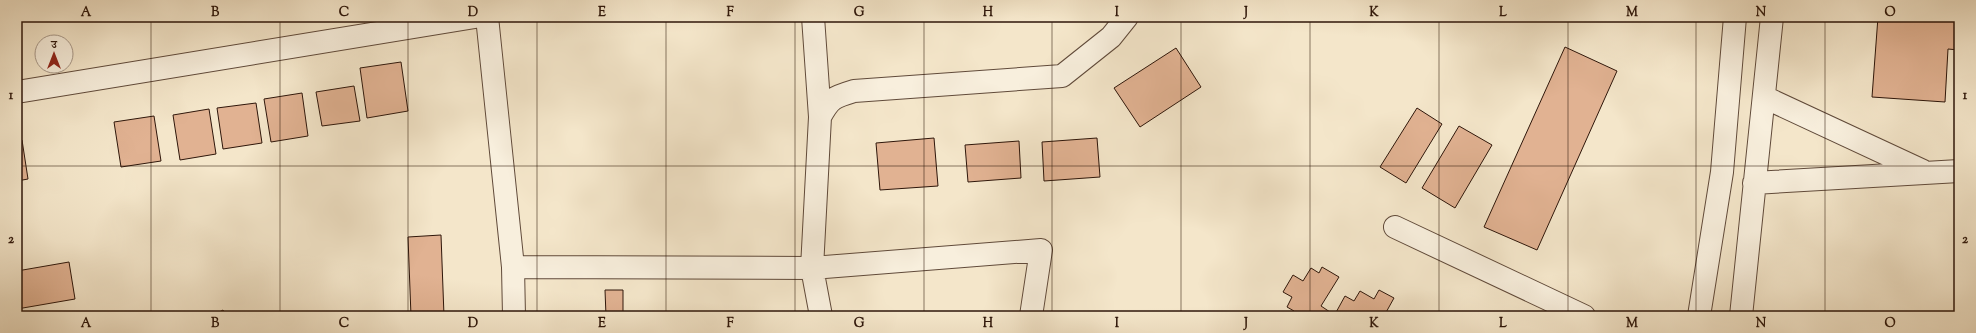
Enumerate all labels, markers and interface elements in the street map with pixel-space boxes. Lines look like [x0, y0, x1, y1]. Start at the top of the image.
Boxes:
text: A [81, 4, 92, 22]
text: B [211, 4, 220, 22]
text: C [339, 4, 349, 22]
text: D [468, 4, 478, 22]
text: E [598, 4, 606, 22]
text: F [726, 4, 734, 22]
text: G [854, 4, 865, 22]
text: H [983, 4, 994, 22]
text: I [1115, 4, 1120, 22]
text: J [1243, 4, 1248, 22]
text: K [1369, 4, 1379, 22]
text: L [1499, 4, 1507, 22]
text: M [1626, 4, 1638, 22]
text: N [1756, 4, 1767, 22]
text: O [1884, 4, 1896, 22]
north arrow [34, 34, 74, 74]
text: उ [50, 37, 58, 53]
text: 1 [9, 87, 14, 105]
text: 1 [1963, 87, 1968, 105]
text: 2 [8, 231, 15, 249]
text: 2 [1962, 231, 1969, 249]
text: A [81, 315, 92, 333]
text: B [211, 315, 220, 333]
text: C [339, 315, 349, 333]
text: D [468, 315, 478, 333]
text: E [598, 315, 606, 333]
text: F [726, 315, 734, 333]
text: G [854, 315, 865, 333]
text: H [983, 315, 994, 333]
text: I [1115, 315, 1120, 333]
text: J [1243, 315, 1248, 333]
text: K [1369, 315, 1379, 333]
text: L [1499, 315, 1507, 333]
text: M [1626, 315, 1638, 333]
text: N [1756, 315, 1767, 333]
text: O [1884, 315, 1896, 333]

